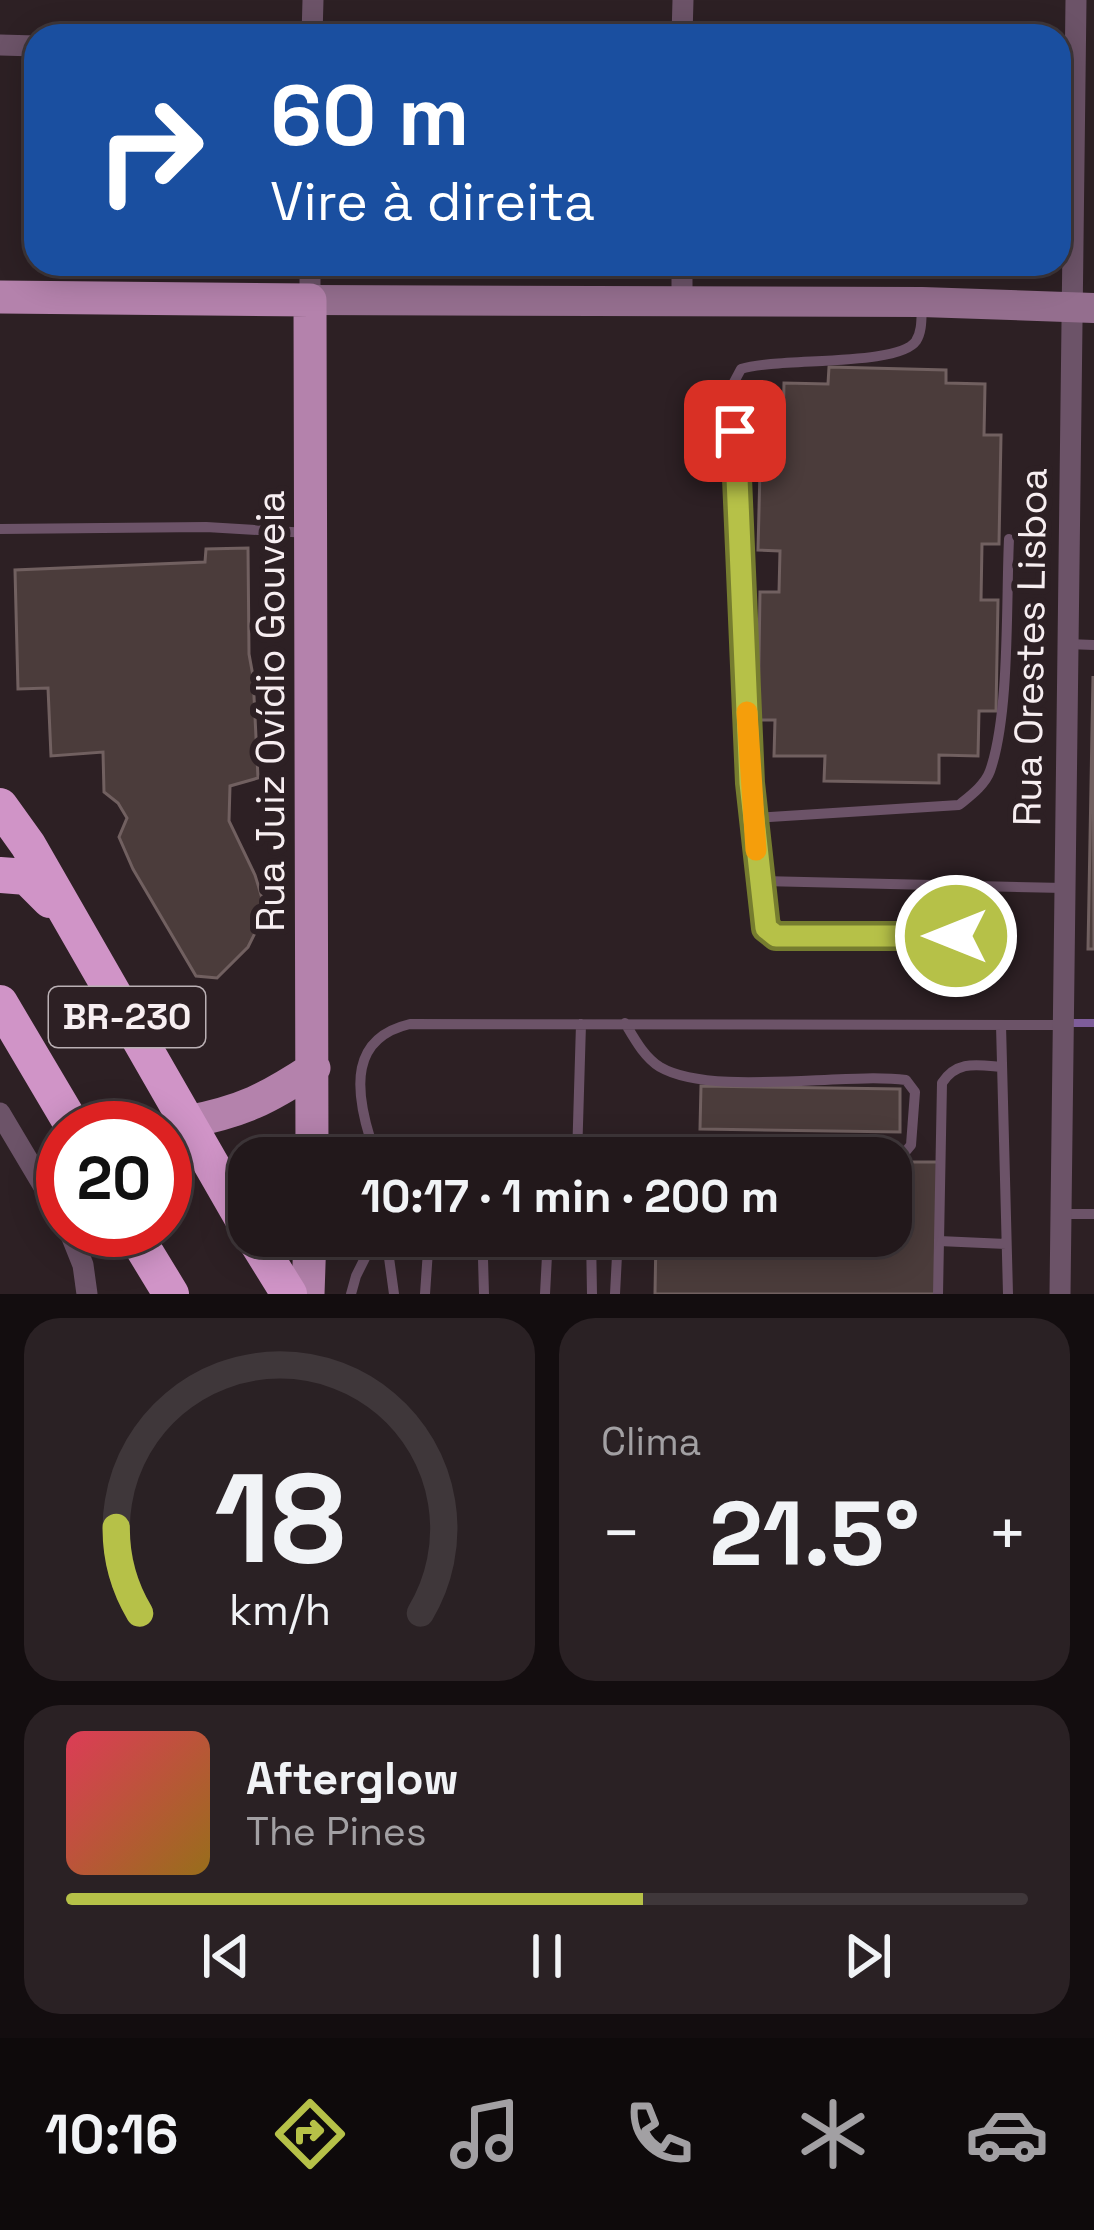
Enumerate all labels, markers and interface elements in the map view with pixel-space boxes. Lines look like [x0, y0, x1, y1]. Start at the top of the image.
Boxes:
text: 60 m [270, 62, 469, 170]
icon: right [72, 72, 228, 228]
text: Vire à direita [270, 167, 595, 236]
pin [684, 380, 786, 482]
icon: arrive [702, 398, 768, 464]
street label: Rua Orestes Lisboa [1002, 468, 1058, 826]
street label: Rua Juiz Ovídio Gouveia [246, 490, 295, 932]
position arrow [893, 873, 1019, 999]
road number: BR-230 [49, 987, 205, 1047]
speed limit sign: 20 [36, 1101, 192, 1257]
text: 10:17 · 1 min · 200 m [361, 1168, 779, 1225]
text: Clima [601, 1417, 701, 1466]
text: 18 [214, 1439, 345, 1598]
text: 21.5° [709, 1476, 920, 1591]
text: − [601, 1491, 642, 1575]
text: + [987, 1491, 1028, 1575]
text: km/h [228, 1582, 331, 1637]
text: Afterglow [246, 1750, 459, 1807]
text: The Pines [246, 1807, 427, 1856]
icon: previous [193, 1923, 259, 1989]
icon: pause [514, 1923, 580, 1989]
icon: next [835, 1923, 901, 1989]
icon: directions [268, 2092, 352, 2176]
icon: music [443, 2092, 527, 2176]
icon: phone [617, 2092, 701, 2176]
icon: climate [791, 2092, 875, 2176]
icon: car [965, 2092, 1049, 2176]
text: 10:16 [45, 2100, 178, 2169]

